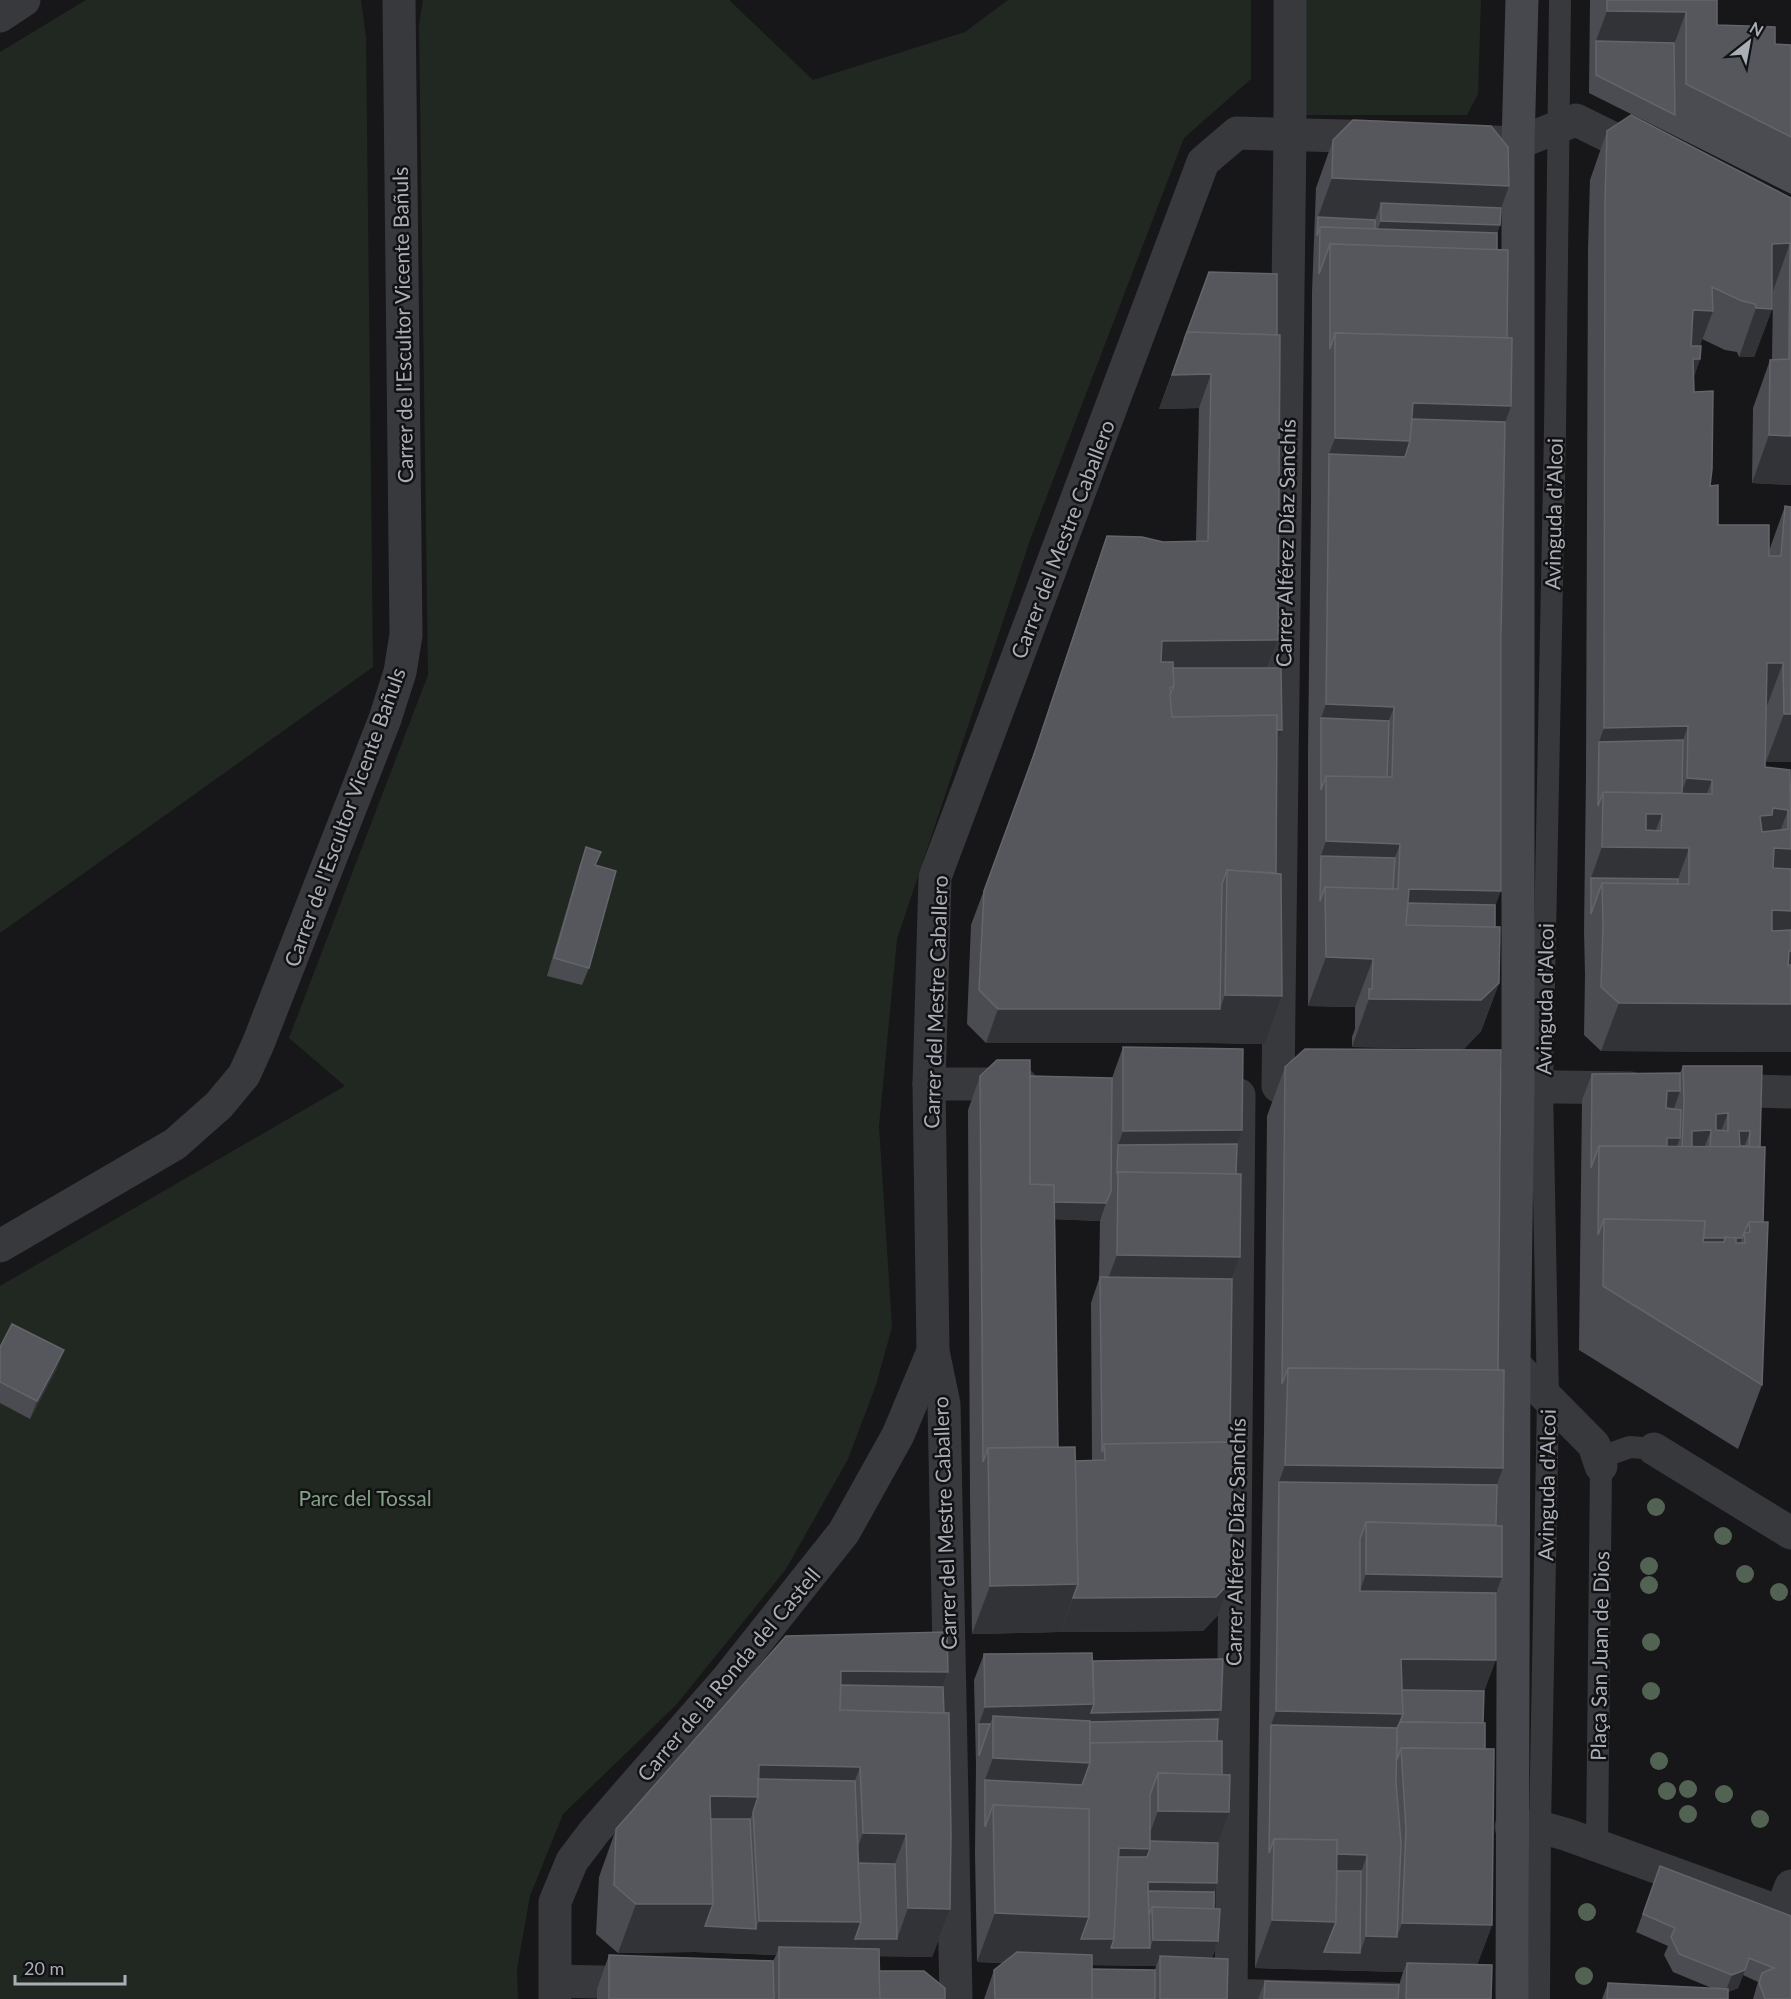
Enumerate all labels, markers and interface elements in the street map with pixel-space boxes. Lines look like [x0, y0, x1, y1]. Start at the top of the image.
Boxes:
north arrow [1719, 12, 1779, 72]
text: N [1747, 17, 1767, 40]
street label: Carrer de l'Escultor Vicente Bañuls [387, 167, 417, 483]
street label: Carrer del Mestre Caballero [1005, 416, 1119, 662]
street label: Carrer Alférez Díaz Sanchís [1270, 419, 1300, 667]
street label: Avinguda d'Alcoi [1539, 438, 1567, 590]
street label: Carrer de l'Escultor Vicente Bañuls [278, 664, 410, 970]
street label: Carrer del Mestre Caballero [918, 875, 952, 1129]
street label: Avinguda d'Alcoi [1530, 923, 1558, 1075]
street label: Carrer del Mestre Caballero [927, 1396, 961, 1650]
street label: Avinguda d'Alcoi [1532, 1409, 1560, 1561]
street label: Carrer Alférez Díaz Sanchís [1220, 1418, 1250, 1666]
park label: Parc del Tossal [298, 1485, 432, 1510]
street label: Plaça San Juan de Dios [1585, 1551, 1613, 1761]
street label: Carrer de la Ronda del Castell [631, 1562, 825, 1786]
scale bar [15, 1948, 124, 1986]
text: 20 m [24, 1957, 64, 1979]

